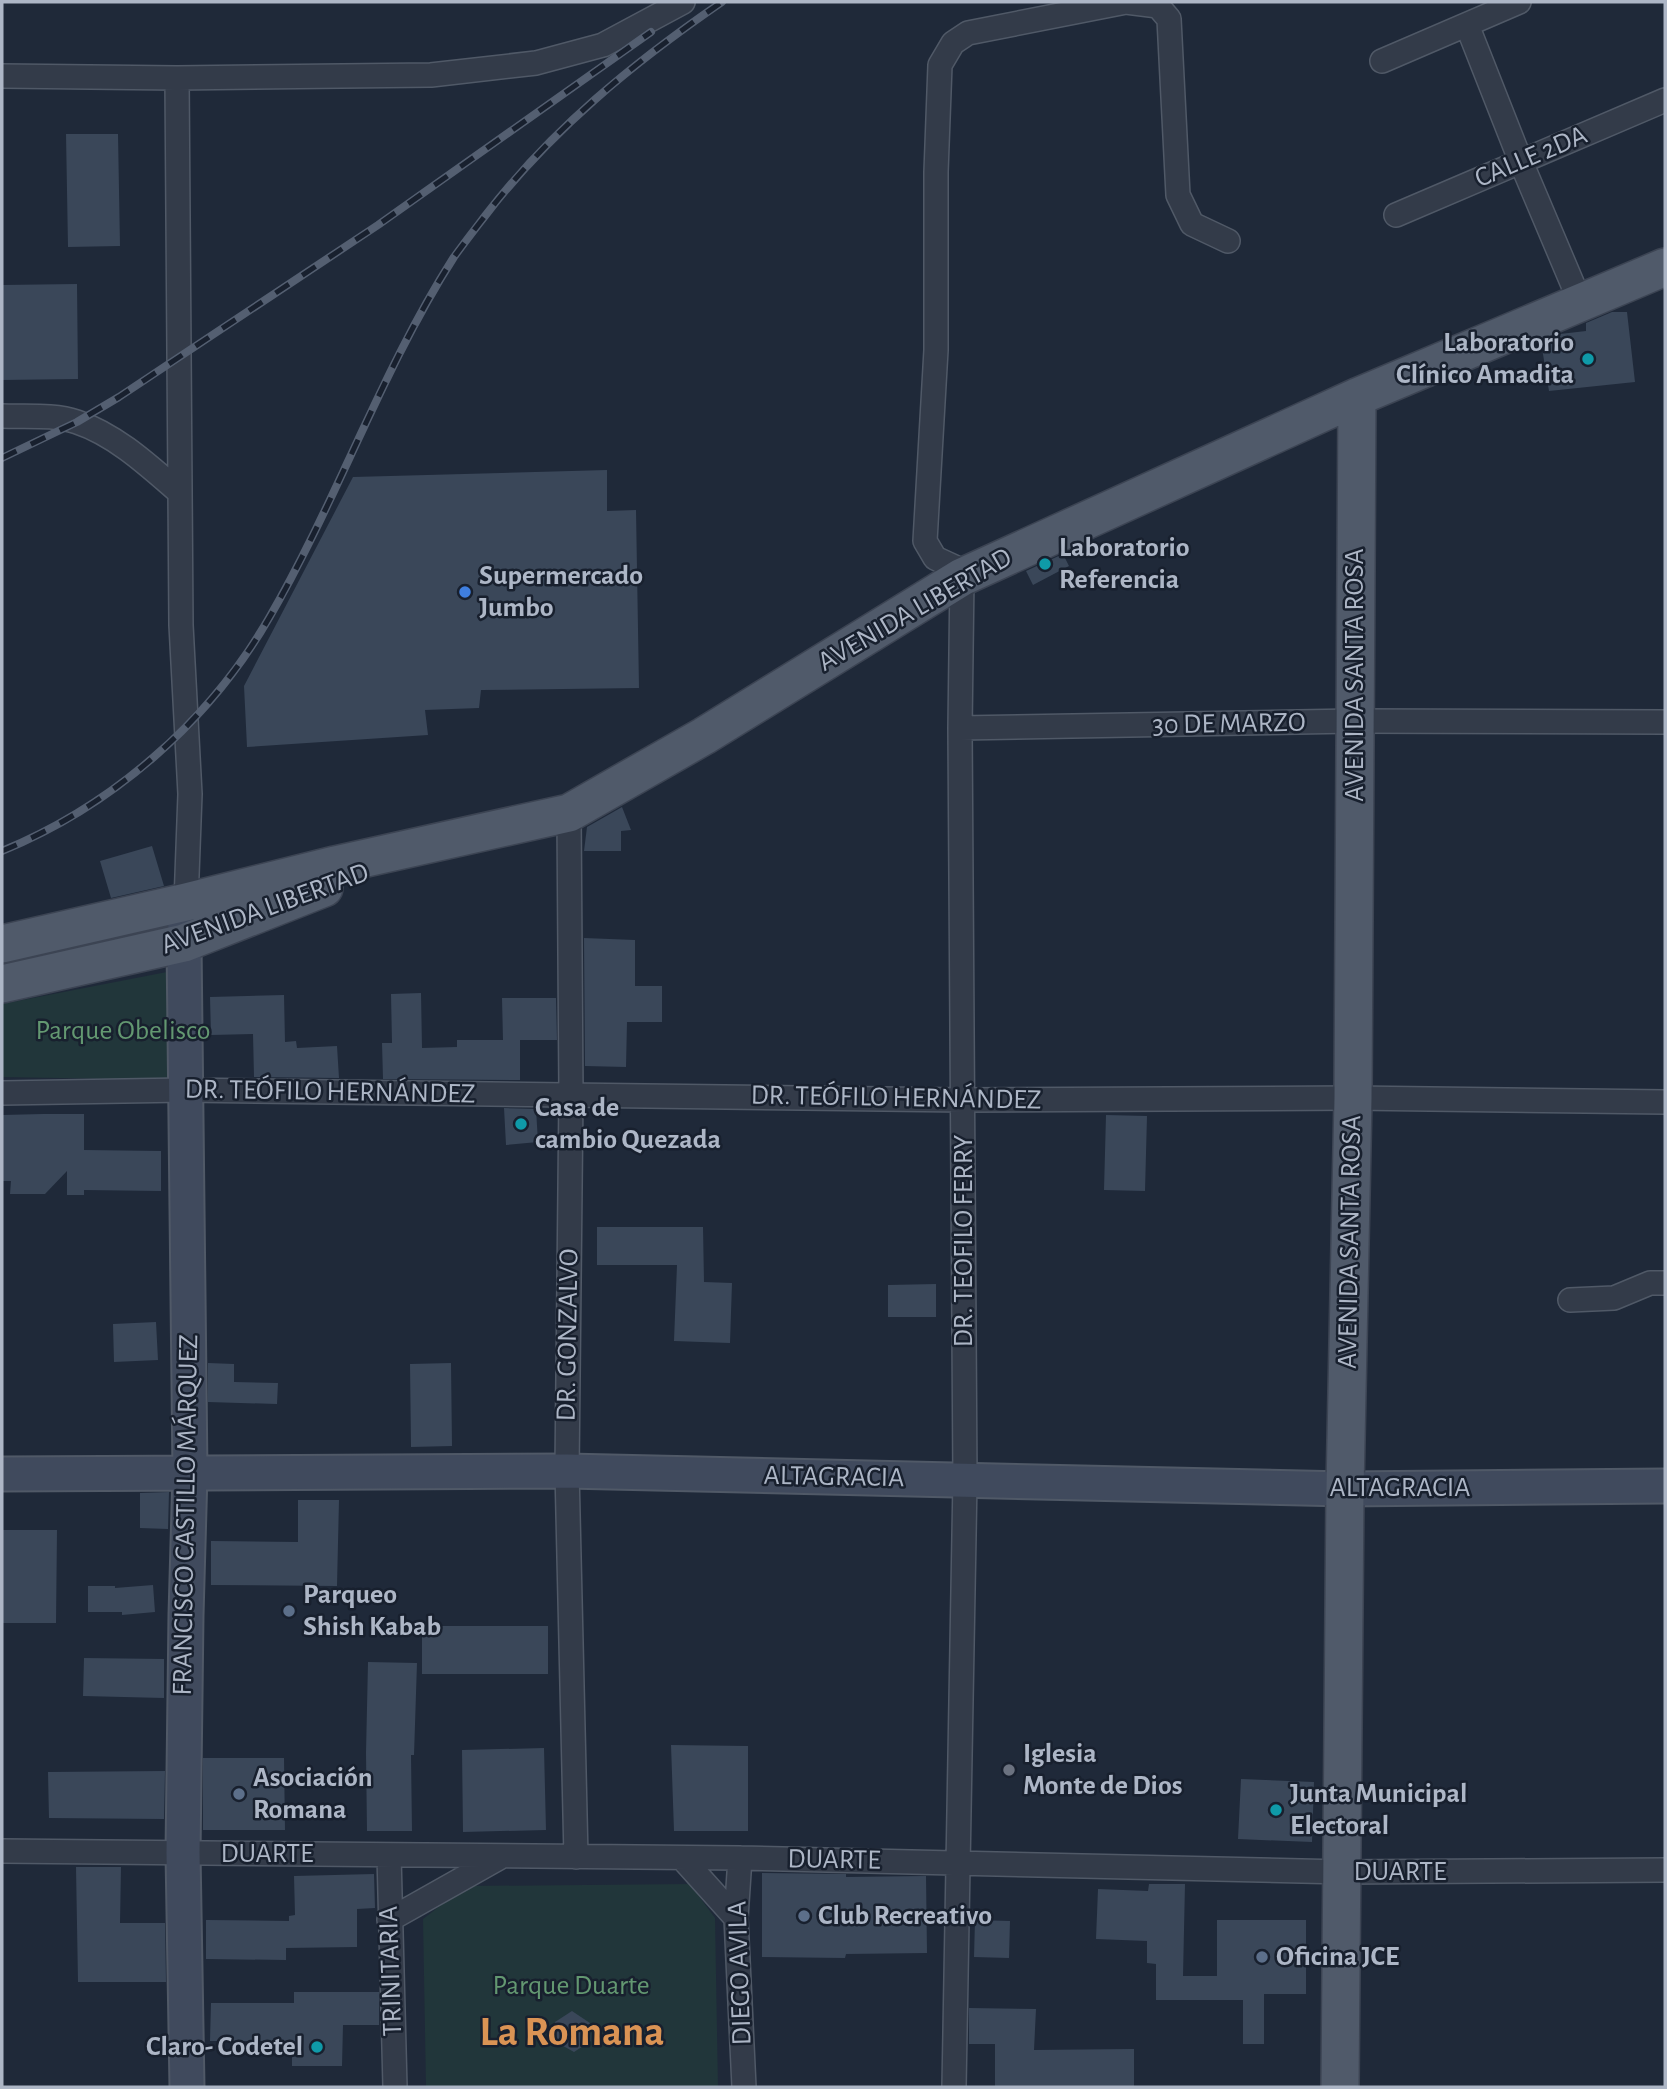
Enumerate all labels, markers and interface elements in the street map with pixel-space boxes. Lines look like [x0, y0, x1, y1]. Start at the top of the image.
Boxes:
street label: CALLE 2DA [1471, 121, 1591, 193]
place label: Laboratorio Clínico Amadita [1396, 329, 1574, 389]
marker: Laboratorio Clínico Amadita [1580, 351, 1596, 367]
place label: Laboratorio Referencia [1059, 534, 1190, 594]
street label: AVENIDA LIBERTAD [813, 543, 1017, 677]
street label: AVENIDA SANTA ROSA [1341, 548, 1369, 802]
marker: Laboratorio Referencia [1037, 556, 1053, 572]
place label: Supermercado Jumbo [479, 562, 643, 622]
marker: Supermercado Jumbo [457, 584, 473, 600]
street label: 30 DE MARZO [1152, 709, 1306, 739]
street label: AVENIDA LIBERTAD [157, 858, 373, 960]
park label: Parque Obelisco [35, 1017, 211, 1045]
street label: DR. TEÓFILO HERNÁNDEZ [184, 1072, 476, 1109]
street label: DR. TEÓFILO HERNÁNDEZ [750, 1078, 1042, 1115]
place label: Casa de cambio Quezada [535, 1094, 721, 1154]
street label: AVENIDA SANTA ROSA [1334, 1115, 1366, 1369]
marker: Casa de cambio Quezada [513, 1116, 529, 1132]
street label: DR. TEOFILO FERRY [950, 1134, 978, 1347]
street label: DR. GONZALVO [552, 1248, 584, 1422]
street label: FRANCISCO CASTILLO MÁRQUEZ [166, 1334, 203, 1696]
street label: ALTAGRACIA [763, 1462, 905, 1492]
street label: ALTAGRACIA [1330, 1474, 1470, 1502]
place label: Parqueo Shish Kabab [303, 1581, 441, 1641]
marker: Parqueo Shish Kabab [281, 1603, 297, 1619]
place label: Iglesia Monte de Dios [1023, 1740, 1182, 1800]
marker: Iglesia Monte de Dios [1001, 1762, 1017, 1778]
place label: Asociación Romana [253, 1764, 373, 1824]
place label: Junta Municipal Electoral [1290, 1780, 1467, 1840]
marker: Asociación Romana [231, 1786, 247, 1802]
marker: Junta Municipal Electoral [1268, 1802, 1284, 1818]
street label: DUARTE [220, 1840, 314, 1868]
street label: DUARTE [787, 1845, 881, 1875]
street label: DUARTE [1353, 1858, 1447, 1886]
street label: DIEGO AVILA [723, 1900, 757, 2046]
place label: Club Recreativo [818, 1902, 992, 1930]
street label: TRINITARIA [375, 1905, 407, 2037]
marker: Club Recreativo [796, 1908, 812, 1924]
place label: Oficina JCE [1276, 1943, 1399, 1971]
marker: Oficina JCE [1254, 1949, 1270, 1965]
park label: Parque Duarte [492, 1972, 650, 2000]
district label: La Romana [480, 2011, 664, 2053]
place label: Claro- Codetel [146, 2033, 303, 2061]
marker: Claro- Codetel [309, 2039, 325, 2055]

